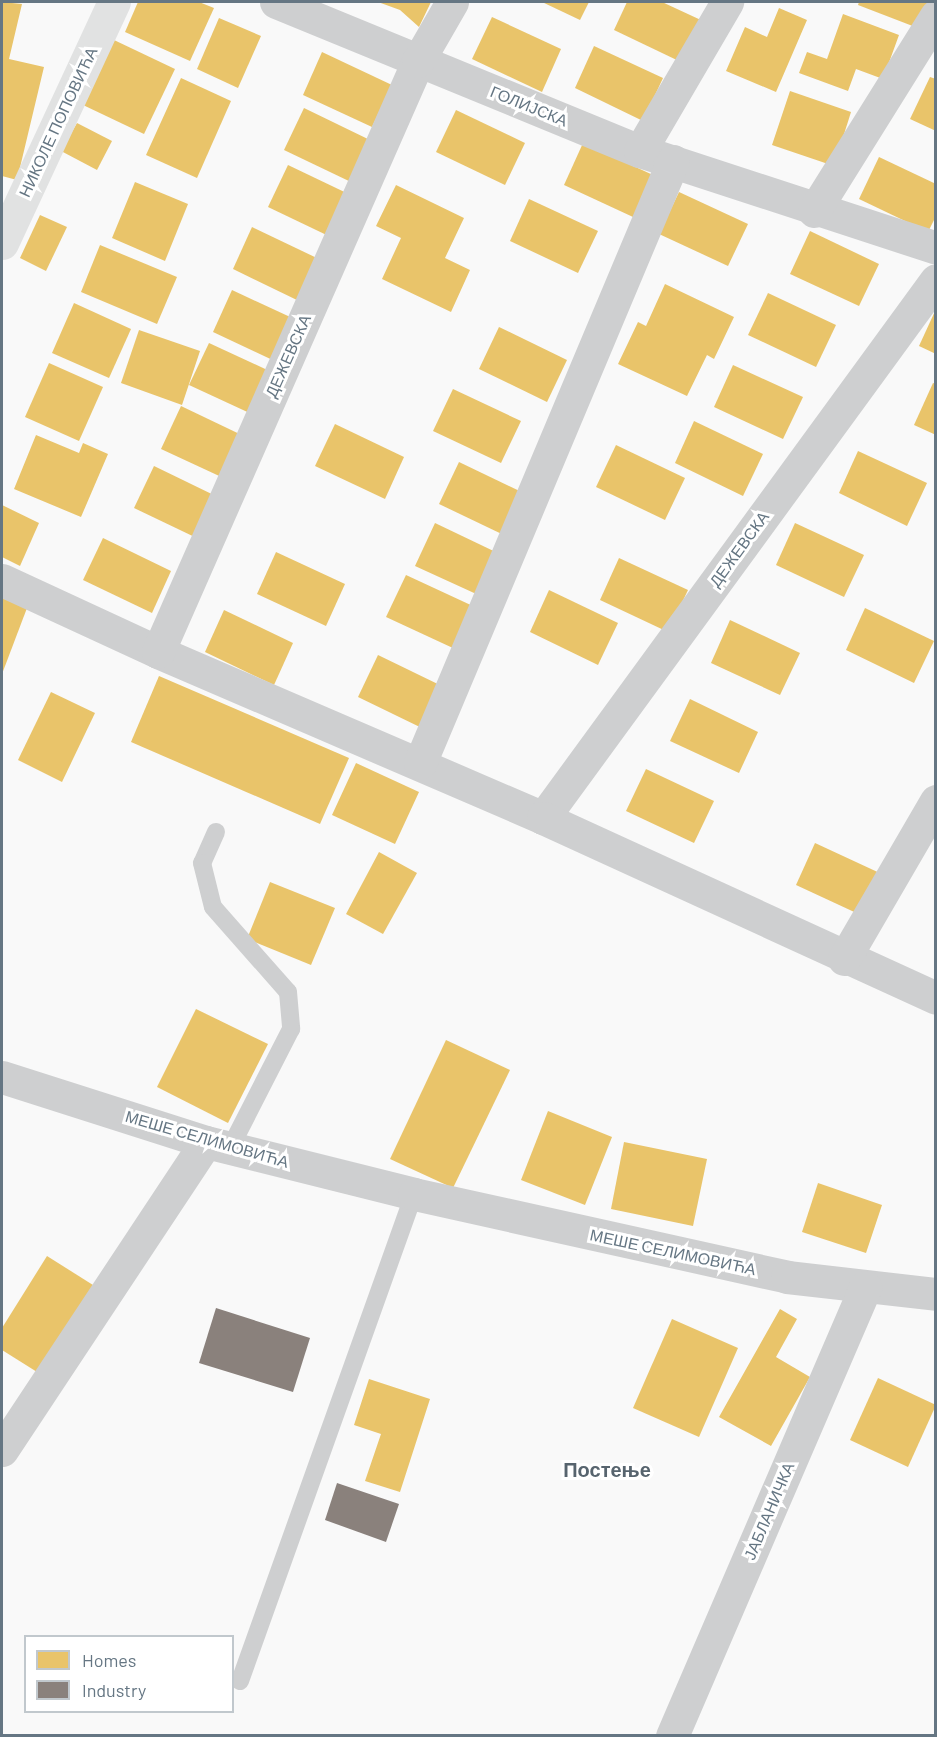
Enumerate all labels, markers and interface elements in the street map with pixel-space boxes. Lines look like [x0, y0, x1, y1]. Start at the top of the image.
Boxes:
street label: НИКОЛЕ ПОПОВИЋА [15, 44, 101, 200]
street label: ГОЛИЈСКА [488, 82, 570, 130]
street label: ДЕЖЕВСКА [261, 312, 315, 400]
street label: ДЕЖЕВСКА [705, 508, 773, 590]
street label: МЕШЕ СЕЛИМОВИЋА [123, 1106, 291, 1172]
street label: МЕШЕ СЕЛИМОВИЋА [588, 1225, 758, 1279]
district label: Постење [563, 1457, 651, 1481]
street label: ЈАБЛАНИЧКА [740, 1459, 798, 1563]
legend [24, 1635, 234, 1713]
text: Homes [82, 1649, 136, 1671]
text: Industry [82, 1679, 146, 1701]

